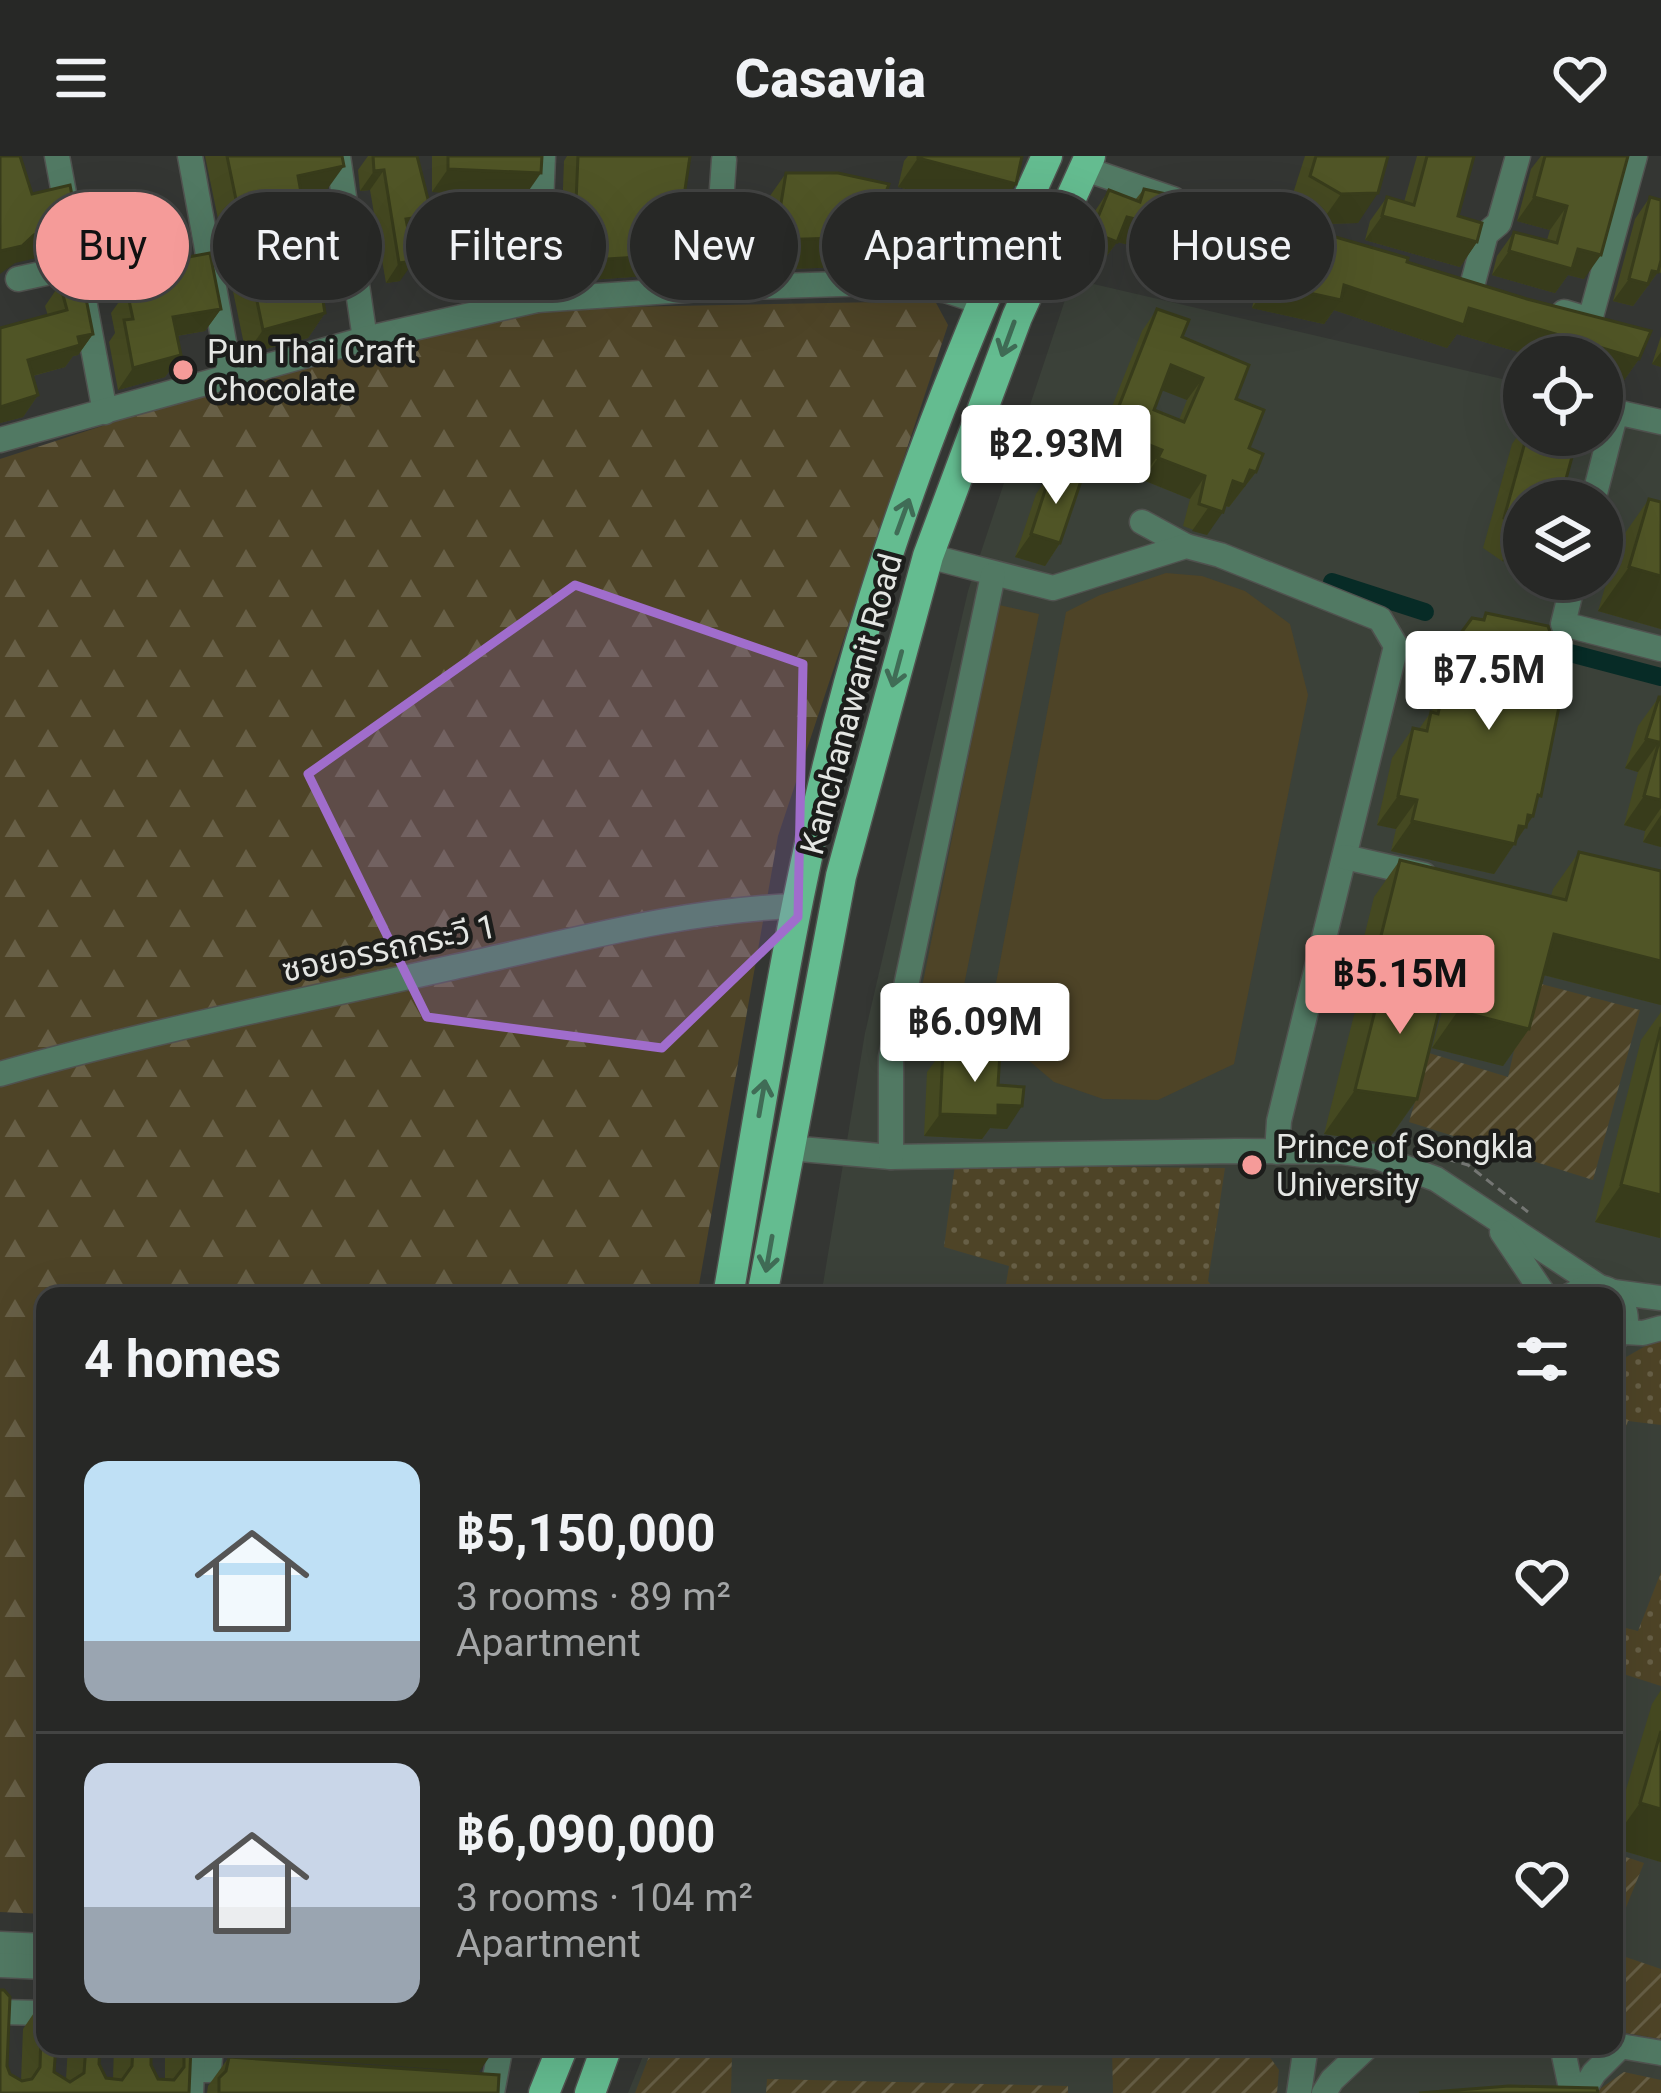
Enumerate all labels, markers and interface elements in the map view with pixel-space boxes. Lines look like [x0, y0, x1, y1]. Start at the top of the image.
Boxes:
icon: menu [48, 45, 114, 111]
icon: heart [1547, 45, 1613, 111]
text: Casavia [735, 47, 926, 110]
chip: Buy [36, 192, 189, 300]
chip: Rent [213, 192, 382, 300]
chip: Filters [406, 192, 606, 300]
chip: New [630, 192, 798, 300]
chip: Apartment [822, 192, 1105, 300]
chip: House [1129, 192, 1334, 300]
one-way arrow [996, 320, 1018, 357]
place label: Pun Thai Craft Chocolate [207, 332, 416, 409]
map controls [1503, 336, 1623, 600]
button: locate [1503, 336, 1623, 456]
marker: Pun Thai Craft Chocolate [170, 357, 196, 383]
pin: ฿2.93M [958, 405, 1154, 507]
text: ฿2.93M [988, 421, 1124, 467]
button: layers [1503, 480, 1623, 600]
one-way arrow [894, 498, 916, 535]
street label: Kanchanawanit Road [792, 549, 910, 859]
pin: ฿7.5M [1405, 631, 1573, 733]
text: ฿7.5M [1433, 647, 1545, 693]
one-way arrow [885, 649, 907, 687]
street label: ซอยอรรถกระวี 1 [278, 906, 500, 990]
pin: ฿5.15M [1302, 935, 1498, 1037]
text: ฿5.15M [1332, 951, 1468, 997]
pin: ฿6.09M [877, 983, 1073, 1085]
text: ฿6.09M [907, 999, 1043, 1045]
one-way arrow [752, 1079, 775, 1118]
place label: Prince of Songkla University [1276, 1127, 1534, 1204]
marker: Prince of Songkla University [1239, 1152, 1265, 1178]
one-way arrow [757, 1234, 780, 1273]
icon: filters [1509, 1326, 1575, 1392]
text: 4 homes [84, 1330, 281, 1389]
text: ฿5,150,000 [456, 1504, 716, 1563]
icon: home [180, 1509, 324, 1653]
icon: heart [1509, 1548, 1575, 1614]
text: 3 rooms · 89 m² [456, 1574, 731, 1620]
text: Apartment [456, 1620, 641, 1666]
text: ฿6,090,000 [456, 1805, 716, 1864]
icon: home [180, 1811, 324, 1955]
icon: heart [1509, 1850, 1575, 1916]
text: 3 rooms · 104 m² [456, 1875, 753, 1921]
text: Apartment [456, 1921, 641, 1967]

